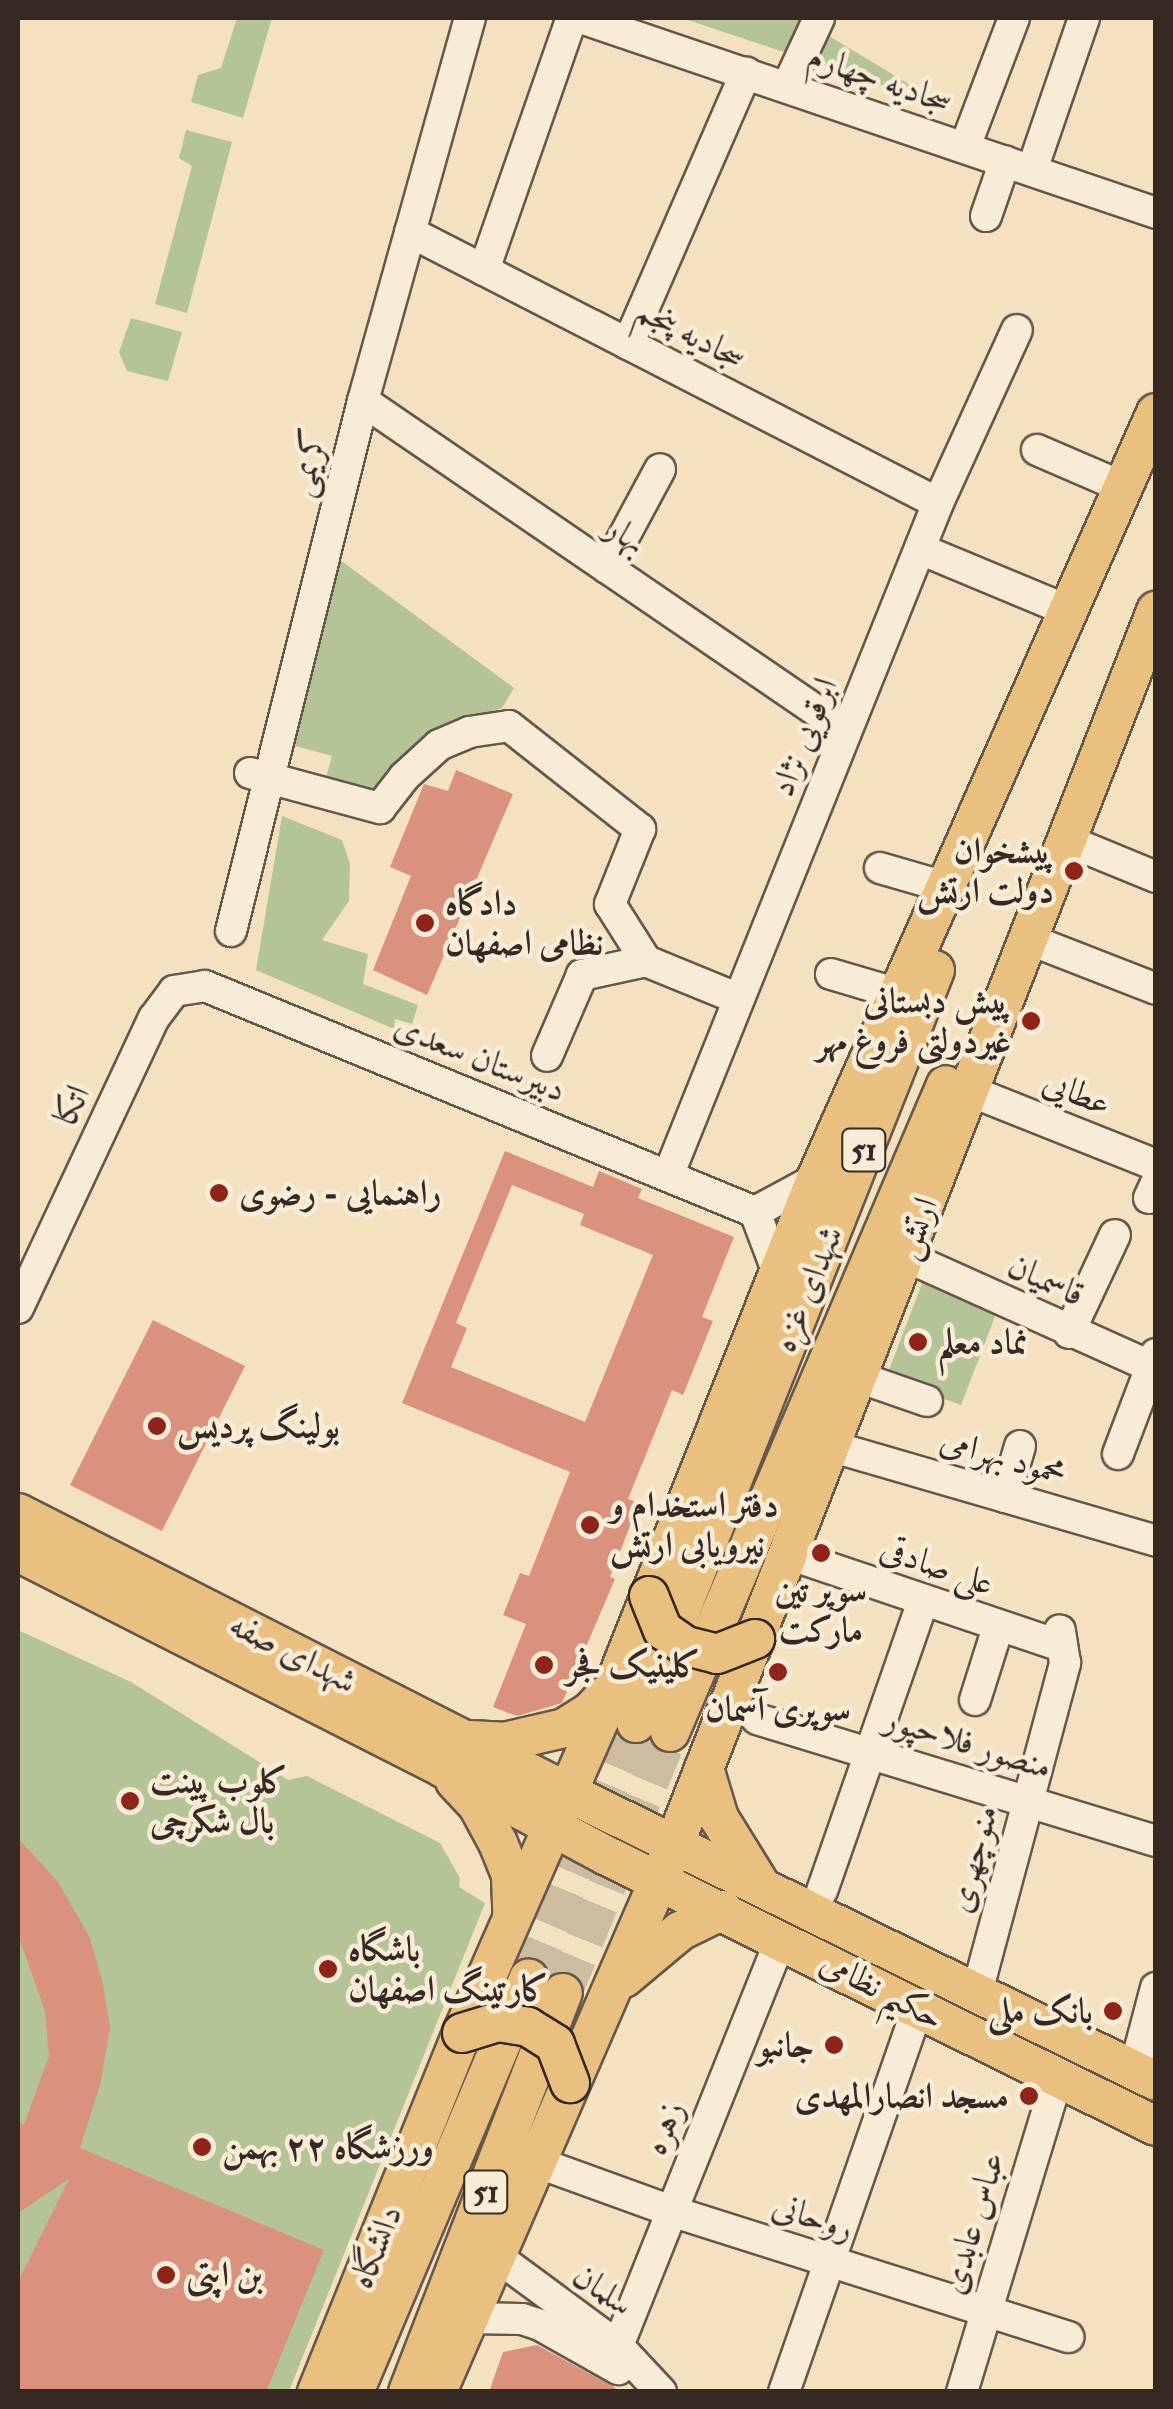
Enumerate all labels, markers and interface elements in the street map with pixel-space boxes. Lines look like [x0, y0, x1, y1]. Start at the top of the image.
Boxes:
street label: سجادیه چهارم [802, 35, 958, 123]
street label: سجادیه پنجم [629, 289, 753, 379]
street label: کریمی [279, 425, 337, 501]
street label: بهار [597, 506, 655, 564]
street label: ابرقویی نژاد [761, 671, 847, 803]
place label: پیشخوان دولت ارتش [917, 830, 1054, 912]
marker: پیشخوان دولت ارتش [1063, 860, 1085, 882]
place label: دادگاه نظامی اصفهان [445, 882, 603, 964]
marker: دادگاه نظامی اصفهان [414, 912, 436, 934]
place label: پیش دبستانی غیردولتی فروغ مهر [816, 980, 1011, 1062]
street label: دبیرستان سعدی [388, 1005, 572, 1111]
marker: پیش دبستانی غیردولتی فروغ مهر [1020, 1010, 1042, 1032]
street label: عطایی [1037, 1060, 1117, 1126]
street label: اتکا [45, 1078, 99, 1132]
road number: 51 [839, 1123, 889, 1177]
place label: راهنمایی - رضوی [239, 1172, 442, 1214]
marker: راهنمایی - رضوی [208, 1182, 230, 1204]
street label: ارتش [885, 1191, 947, 1265]
street label: شهدای غزه [764, 1220, 852, 1358]
street label: قاسمیان [1001, 1244, 1091, 1316]
place label: نماد معلم [938, 1321, 1028, 1363]
marker: نماد معلم [907, 1331, 929, 1353]
place label: بولینگ پردیس [177, 1405, 340, 1447]
marker: بولینگ پردیس [146, 1415, 168, 1437]
street label: محمود بهرامی [935, 1419, 1071, 1495]
place label: دفتر استخدام و نیرویابی ارتش [610, 1484, 779, 1566]
marker: دفتر استخدام و نیرویابی ارتش [579, 1514, 601, 1536]
street label: علی صادقی [875, 1527, 999, 1605]
marker: سوپر تین مارکت [810, 1542, 832, 1564]
place label: سوپر تین مارکت [775, 1569, 867, 1651]
street label: شهدای صفه [222, 1603, 364, 1703]
place label: کلینیک فجر [566, 1644, 701, 1686]
marker: کلینیک فجر [531, 1652, 557, 1678]
marker: سوپری آسمان [767, 1661, 789, 1683]
place label: سوپری آسمان [705, 1688, 851, 1730]
street label: منصور فلاحپور [879, 1698, 1057, 1788]
place label: کلوب پینت بال شکرچی [150, 1760, 288, 1842]
marker: کلوب پینت بال شکرچی [119, 1790, 141, 1812]
street label: منوچهری [939, 1801, 1007, 1917]
place label: باشگاه کارتینگ اصفهان [348, 1928, 549, 2010]
street label: حکیم نظامی [813, 1941, 951, 2039]
marker: باشگاه کارتینگ اصفهان [317, 1958, 339, 1980]
place label: بانک ملی [988, 1990, 1093, 2032]
marker: بانک ملی [1102, 2000, 1124, 2022]
place label: جانبو [757, 2024, 814, 2066]
marker: جانبو [823, 2034, 845, 2056]
place label: مسجد انصارالمهدی [795, 2075, 1009, 2117]
marker: مسجد انصارالمهدی [1018, 2085, 1040, 2107]
street label: زهره [634, 2095, 694, 2161]
place label: ورزشگاه ۲۲ بهمن [222, 2126, 434, 2168]
marker: ورزشگاه ۲۲ بهمن [191, 2136, 213, 2158]
street label: عباس عابدی [931, 2147, 1015, 2299]
road number: 51 [461, 2165, 511, 2219]
street label: روحانی [767, 2184, 859, 2250]
street label: دانشگاه [340, 2199, 412, 2295]
place label: بن اپتی [186, 2254, 263, 2296]
street label: سلمان [565, 2254, 641, 2326]
marker: بن اپتی [155, 2264, 177, 2286]

